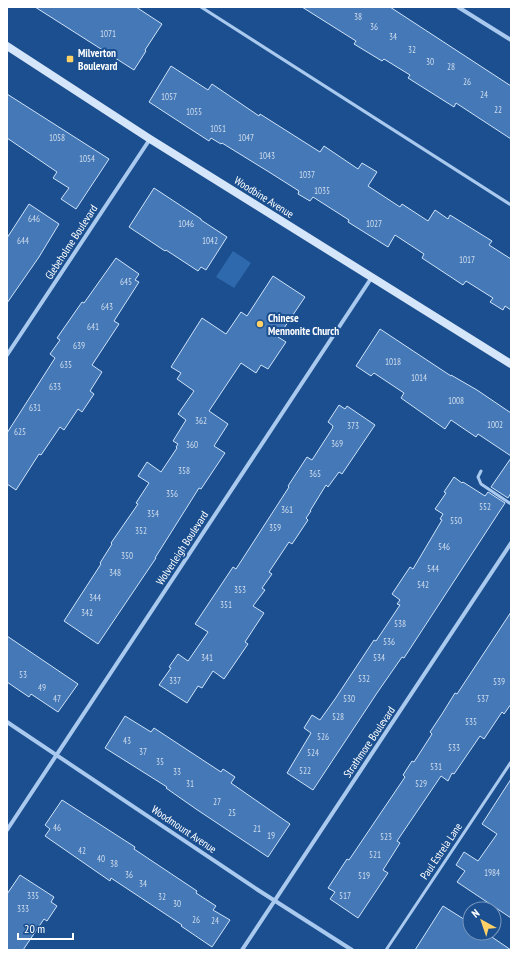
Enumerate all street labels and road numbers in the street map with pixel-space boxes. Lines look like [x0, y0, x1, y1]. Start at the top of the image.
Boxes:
street label: Woodbine Avenue [232, 173, 297, 221]
street label: Glebeholme Boulevard [42, 202, 100, 282]
street label: Wolverleigh Boulevard [153, 508, 211, 588]
street label: Strathmore Boulevard [340, 704, 398, 780]
street label: Woodmount Avenue [149, 802, 220, 856]
street label: Paul Estrela Lane [417, 820, 465, 882]

